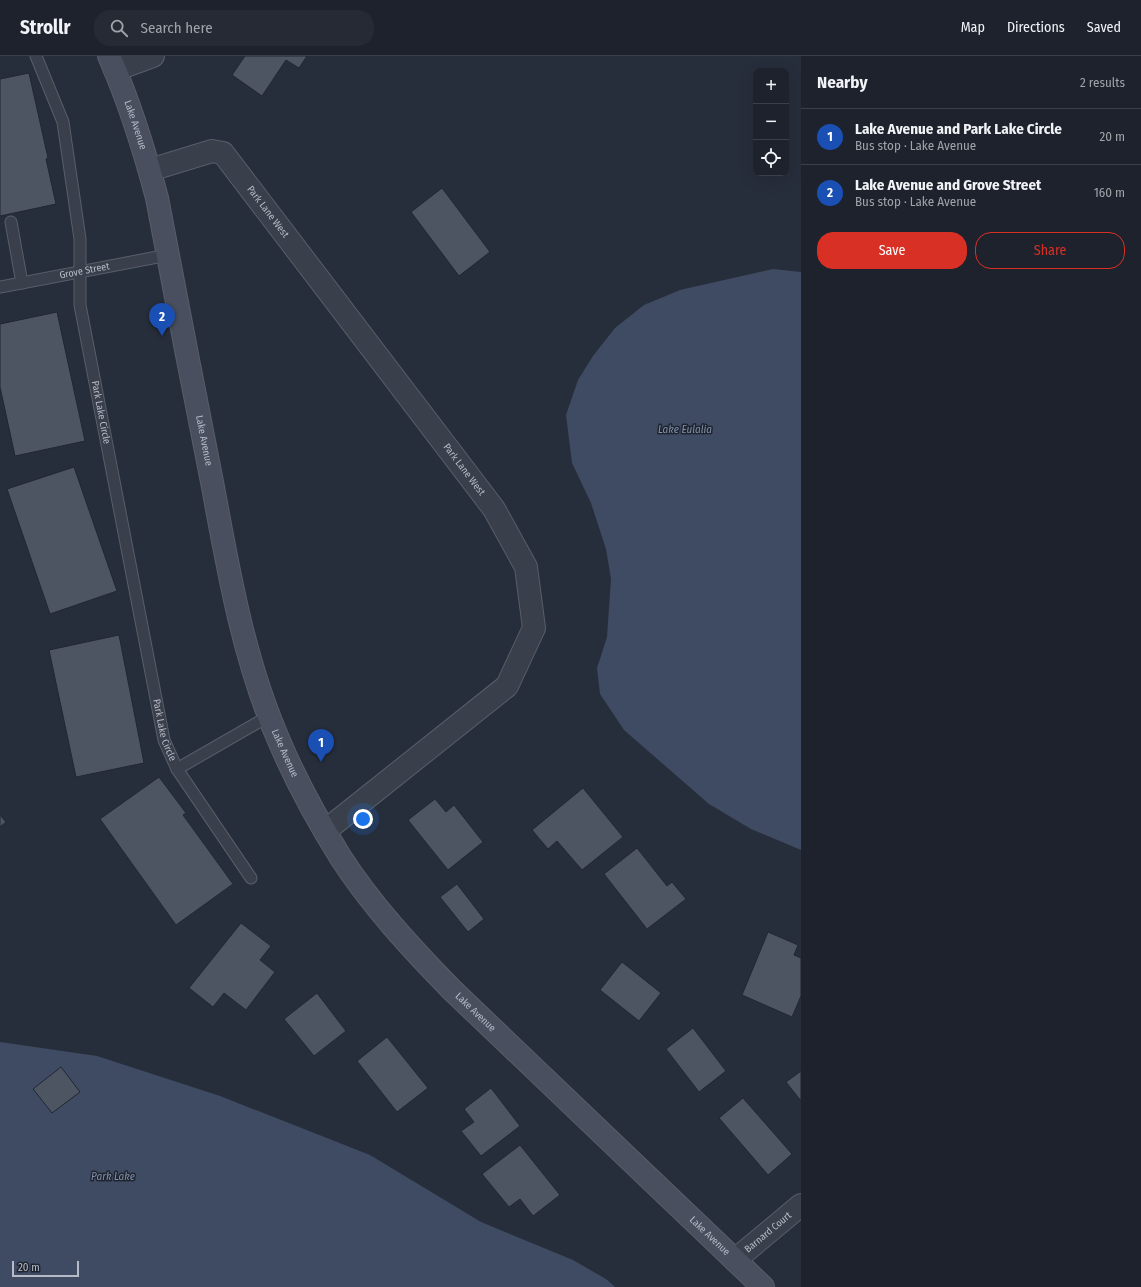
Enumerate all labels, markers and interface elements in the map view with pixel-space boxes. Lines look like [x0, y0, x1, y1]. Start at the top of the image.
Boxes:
search box [94, 10, 374, 46]
text: Strollr [20, 16, 70, 39]
icon: search [108, 17, 130, 39]
text: Search here [140, 19, 213, 37]
text: Map [961, 19, 985, 36]
text: Directions [1007, 19, 1065, 36]
text: Saved [1087, 19, 1121, 36]
map controls [753, 68, 789, 176]
button: + [753, 68, 789, 104]
text: Nearby [817, 72, 868, 93]
text: 2 results [1080, 75, 1125, 90]
street label: Lake Avenue [121, 99, 149, 151]
button: − [753, 104, 789, 140]
text: Lake Avenue and Park Lake Circle [855, 120, 1062, 138]
text: 1 [827, 129, 833, 144]
text: 20 m [1099, 129, 1125, 144]
text: Bus stop · Lake Avenue [855, 138, 976, 153]
button: locate [753, 140, 789, 176]
text: Lake Avenue and Grove Street [855, 176, 1041, 194]
street label: Park Lane West [244, 184, 292, 241]
text: 2 [827, 185, 833, 200]
text: 160 m [1094, 185, 1125, 200]
text: Bus stop · Lake Avenue [855, 194, 976, 209]
button: Save [817, 232, 967, 269]
button: Share [975, 232, 1125, 269]
street label: Grove Street [59, 260, 111, 282]
pin: 2 [149, 303, 175, 336]
street label: Park Lake Circle [89, 380, 113, 445]
street label: Lake Avenue [193, 414, 215, 467]
water label: Lake Eulalia [658, 423, 712, 436]
street label: Park Lane West [441, 441, 488, 499]
street label: Park Lake Circle [150, 698, 179, 763]
street label: Lake Avenue [269, 727, 301, 779]
pin: 1 [308, 729, 334, 762]
your location [353, 809, 373, 829]
street label: Lake Avenue [453, 990, 498, 1034]
water label: Park Lake [91, 1170, 135, 1183]
street label: Barnard Court [742, 1209, 794, 1255]
street label: Lake Avenue [687, 1214, 732, 1258]
scale bar [12, 1259, 79, 1278]
text: 20 m [18, 1261, 40, 1274]

